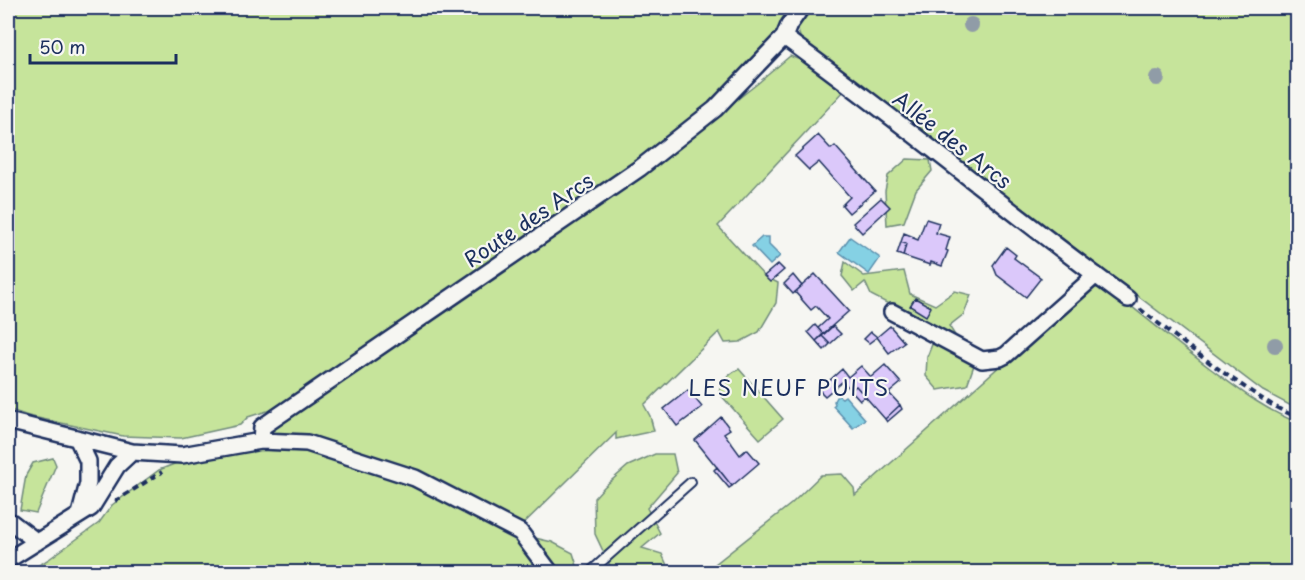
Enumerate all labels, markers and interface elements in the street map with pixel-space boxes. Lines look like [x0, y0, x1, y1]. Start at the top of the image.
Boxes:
scale bar [30, 27, 176, 65]
text: 50 m [39, 33, 86, 60]
street label: Allée des Arcs [887, 82, 1019, 196]
street label: Route des Arcs [457, 164, 599, 274]
district label: LES NEUF PUITS [688, 370, 890, 403]

